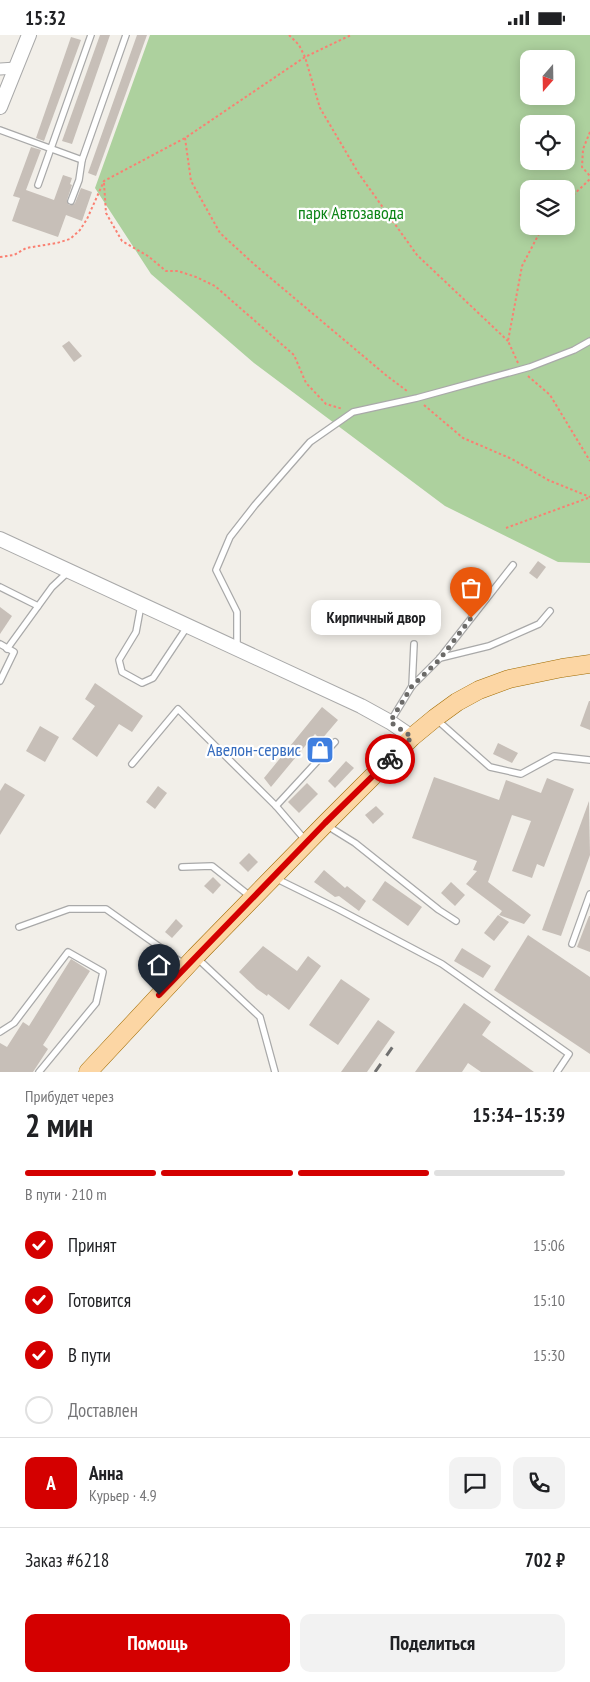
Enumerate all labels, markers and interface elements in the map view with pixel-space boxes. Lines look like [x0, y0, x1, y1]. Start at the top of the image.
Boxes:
text: 15:32 [25, 6, 66, 30]
north arrow [520, 50, 575, 105]
map controls [520, 50, 575, 235]
button: locate [520, 115, 575, 170]
button: layers [520, 180, 575, 235]
park label: парк Автозавода [298, 201, 404, 224]
pin [450, 567, 492, 618]
icon: bag [457, 574, 485, 602]
callout: Кирпичный двор [311, 601, 441, 635]
text: Кирпичный двор [326, 607, 426, 627]
courier [365, 734, 415, 784]
shop icon: Авелон-сервис [305, 735, 335, 765]
place label: Авелон-сервис [207, 738, 302, 761]
icon: bike [376, 745, 404, 773]
pin [138, 944, 180, 995]
icon: home [145, 951, 173, 979]
text: Прибудет через [25, 1086, 114, 1106]
text: 15:34–15:39 [472, 1103, 565, 1127]
text: 2 мин [25, 1104, 93, 1146]
text: В пути · 210 m [25, 1184, 107, 1204]
icon: check [25, 1231, 53, 1259]
text: Принят [68, 1233, 116, 1257]
text: 15:06 [533, 1235, 565, 1255]
icon: check [25, 1286, 53, 1314]
text: Готовится [68, 1288, 131, 1312]
text: 15:10 [533, 1290, 565, 1310]
icon: check [25, 1341, 53, 1369]
text: В пути [68, 1343, 111, 1367]
text: 15:30 [533, 1345, 565, 1365]
text: Доставлен [68, 1398, 138, 1422]
button: chat [449, 1457, 501, 1509]
button: phone [513, 1457, 565, 1509]
text: Анна [89, 1461, 123, 1485]
text: А [46, 1471, 56, 1495]
text: Курьер · 4.9 [89, 1485, 157, 1505]
text: Заказ #6218 [25, 1548, 109, 1572]
text: 702 ₽ [525, 1548, 565, 1572]
button: Помощь [25, 1614, 290, 1672]
button: Поделиться [300, 1614, 565, 1672]

